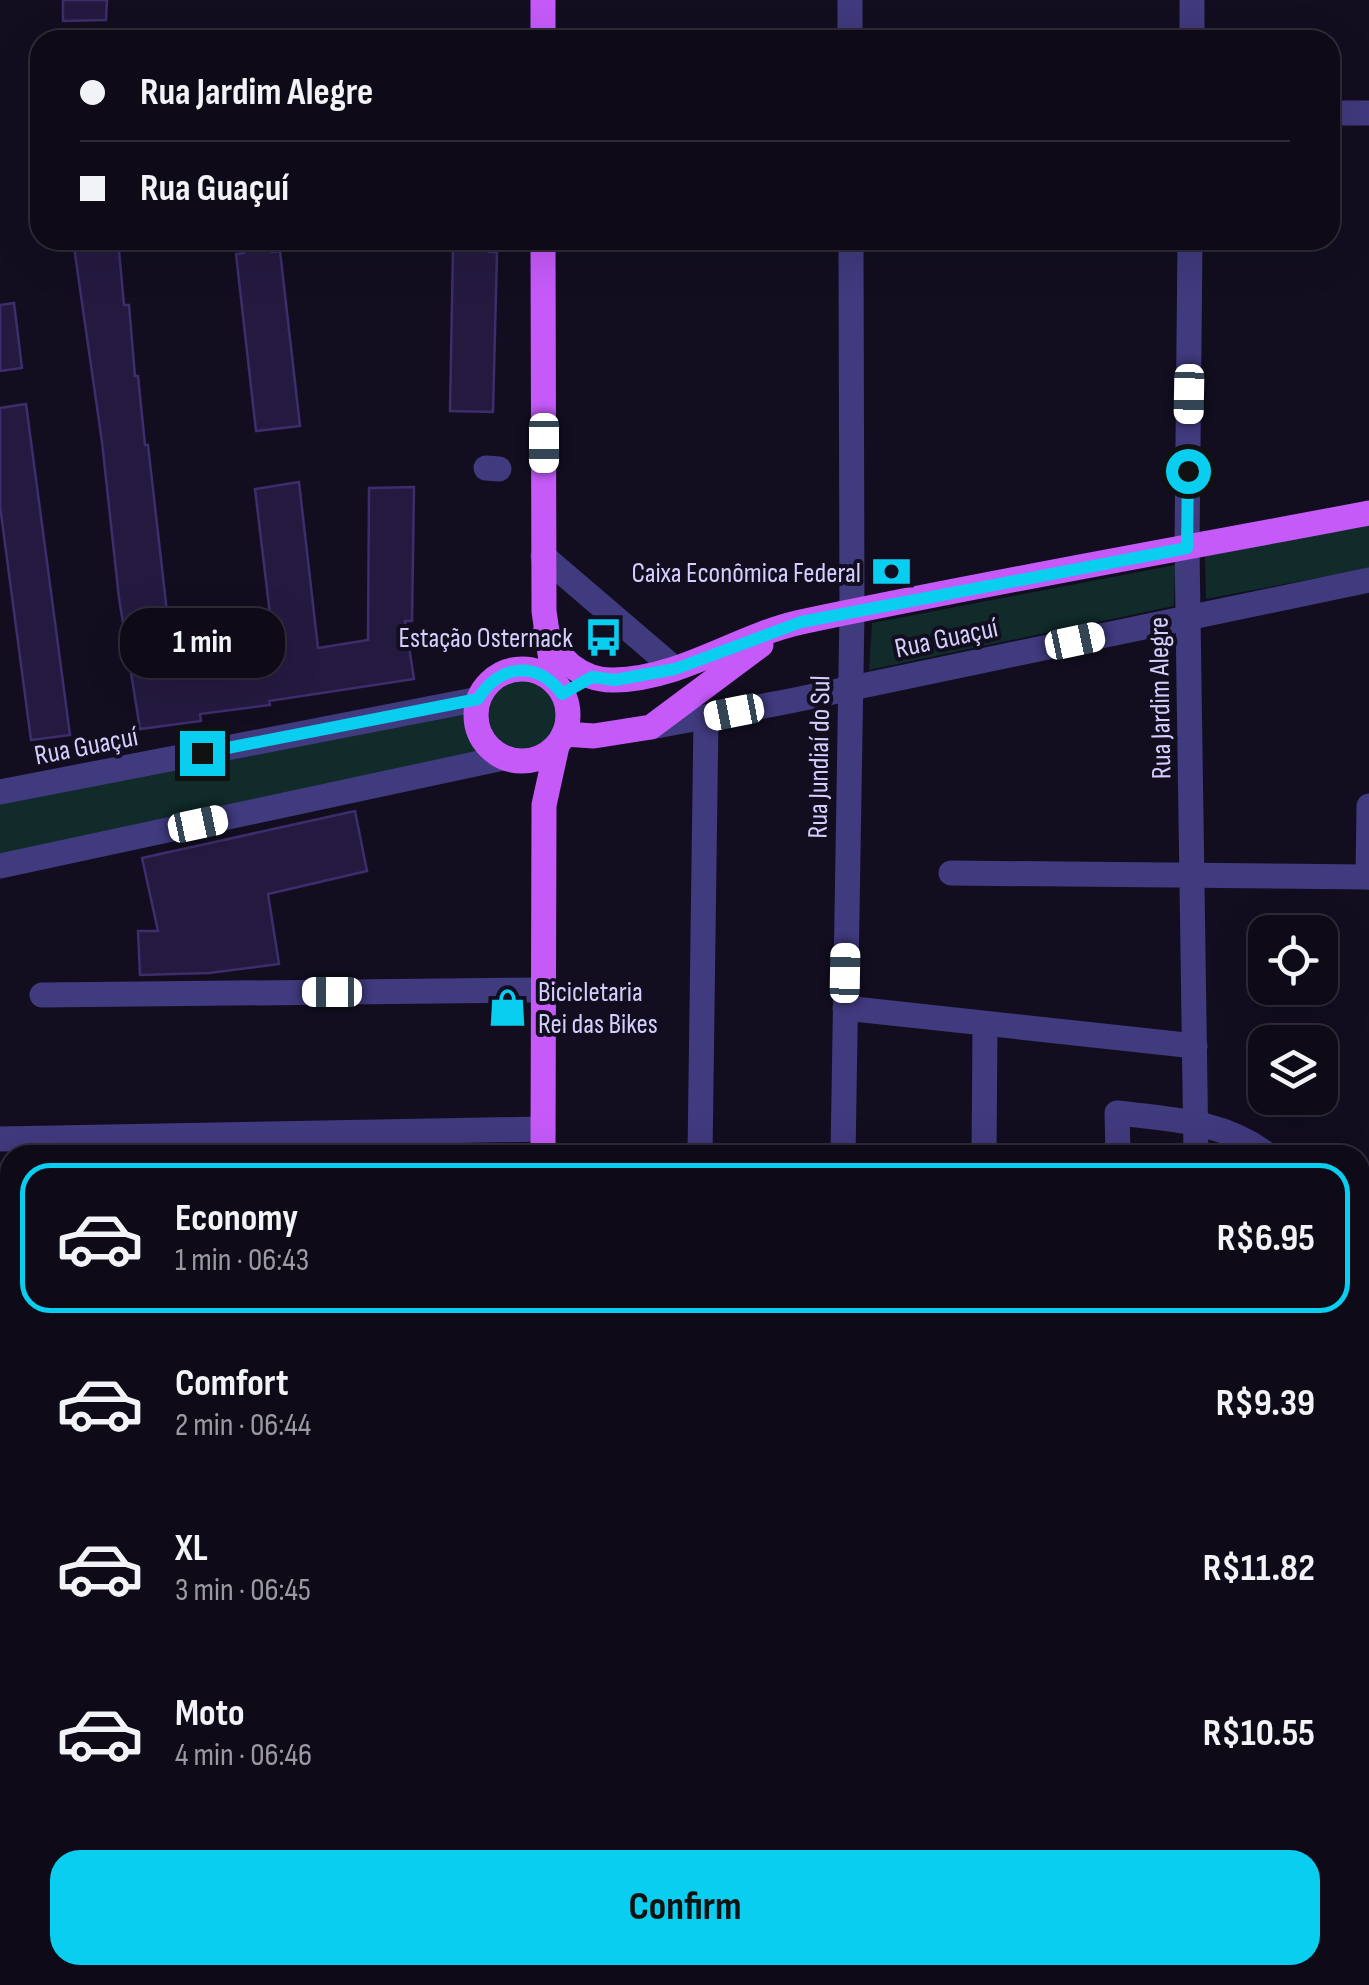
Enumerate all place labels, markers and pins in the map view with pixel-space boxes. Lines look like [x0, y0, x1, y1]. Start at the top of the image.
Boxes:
bank icon: Caixa Econômica Federal [870, 551, 912, 593]
place label: Caixa Econômica Federal [632, 557, 861, 590]
bus stop icon: Estação Osternack [582, 616, 624, 658]
place label: Estação Osternack [398, 622, 573, 655]
place label: Bicicletaria Rei das Bikes [538, 976, 658, 1041]
shop icon: Bicicletaria Rei das Bikes [487, 986, 529, 1028]

